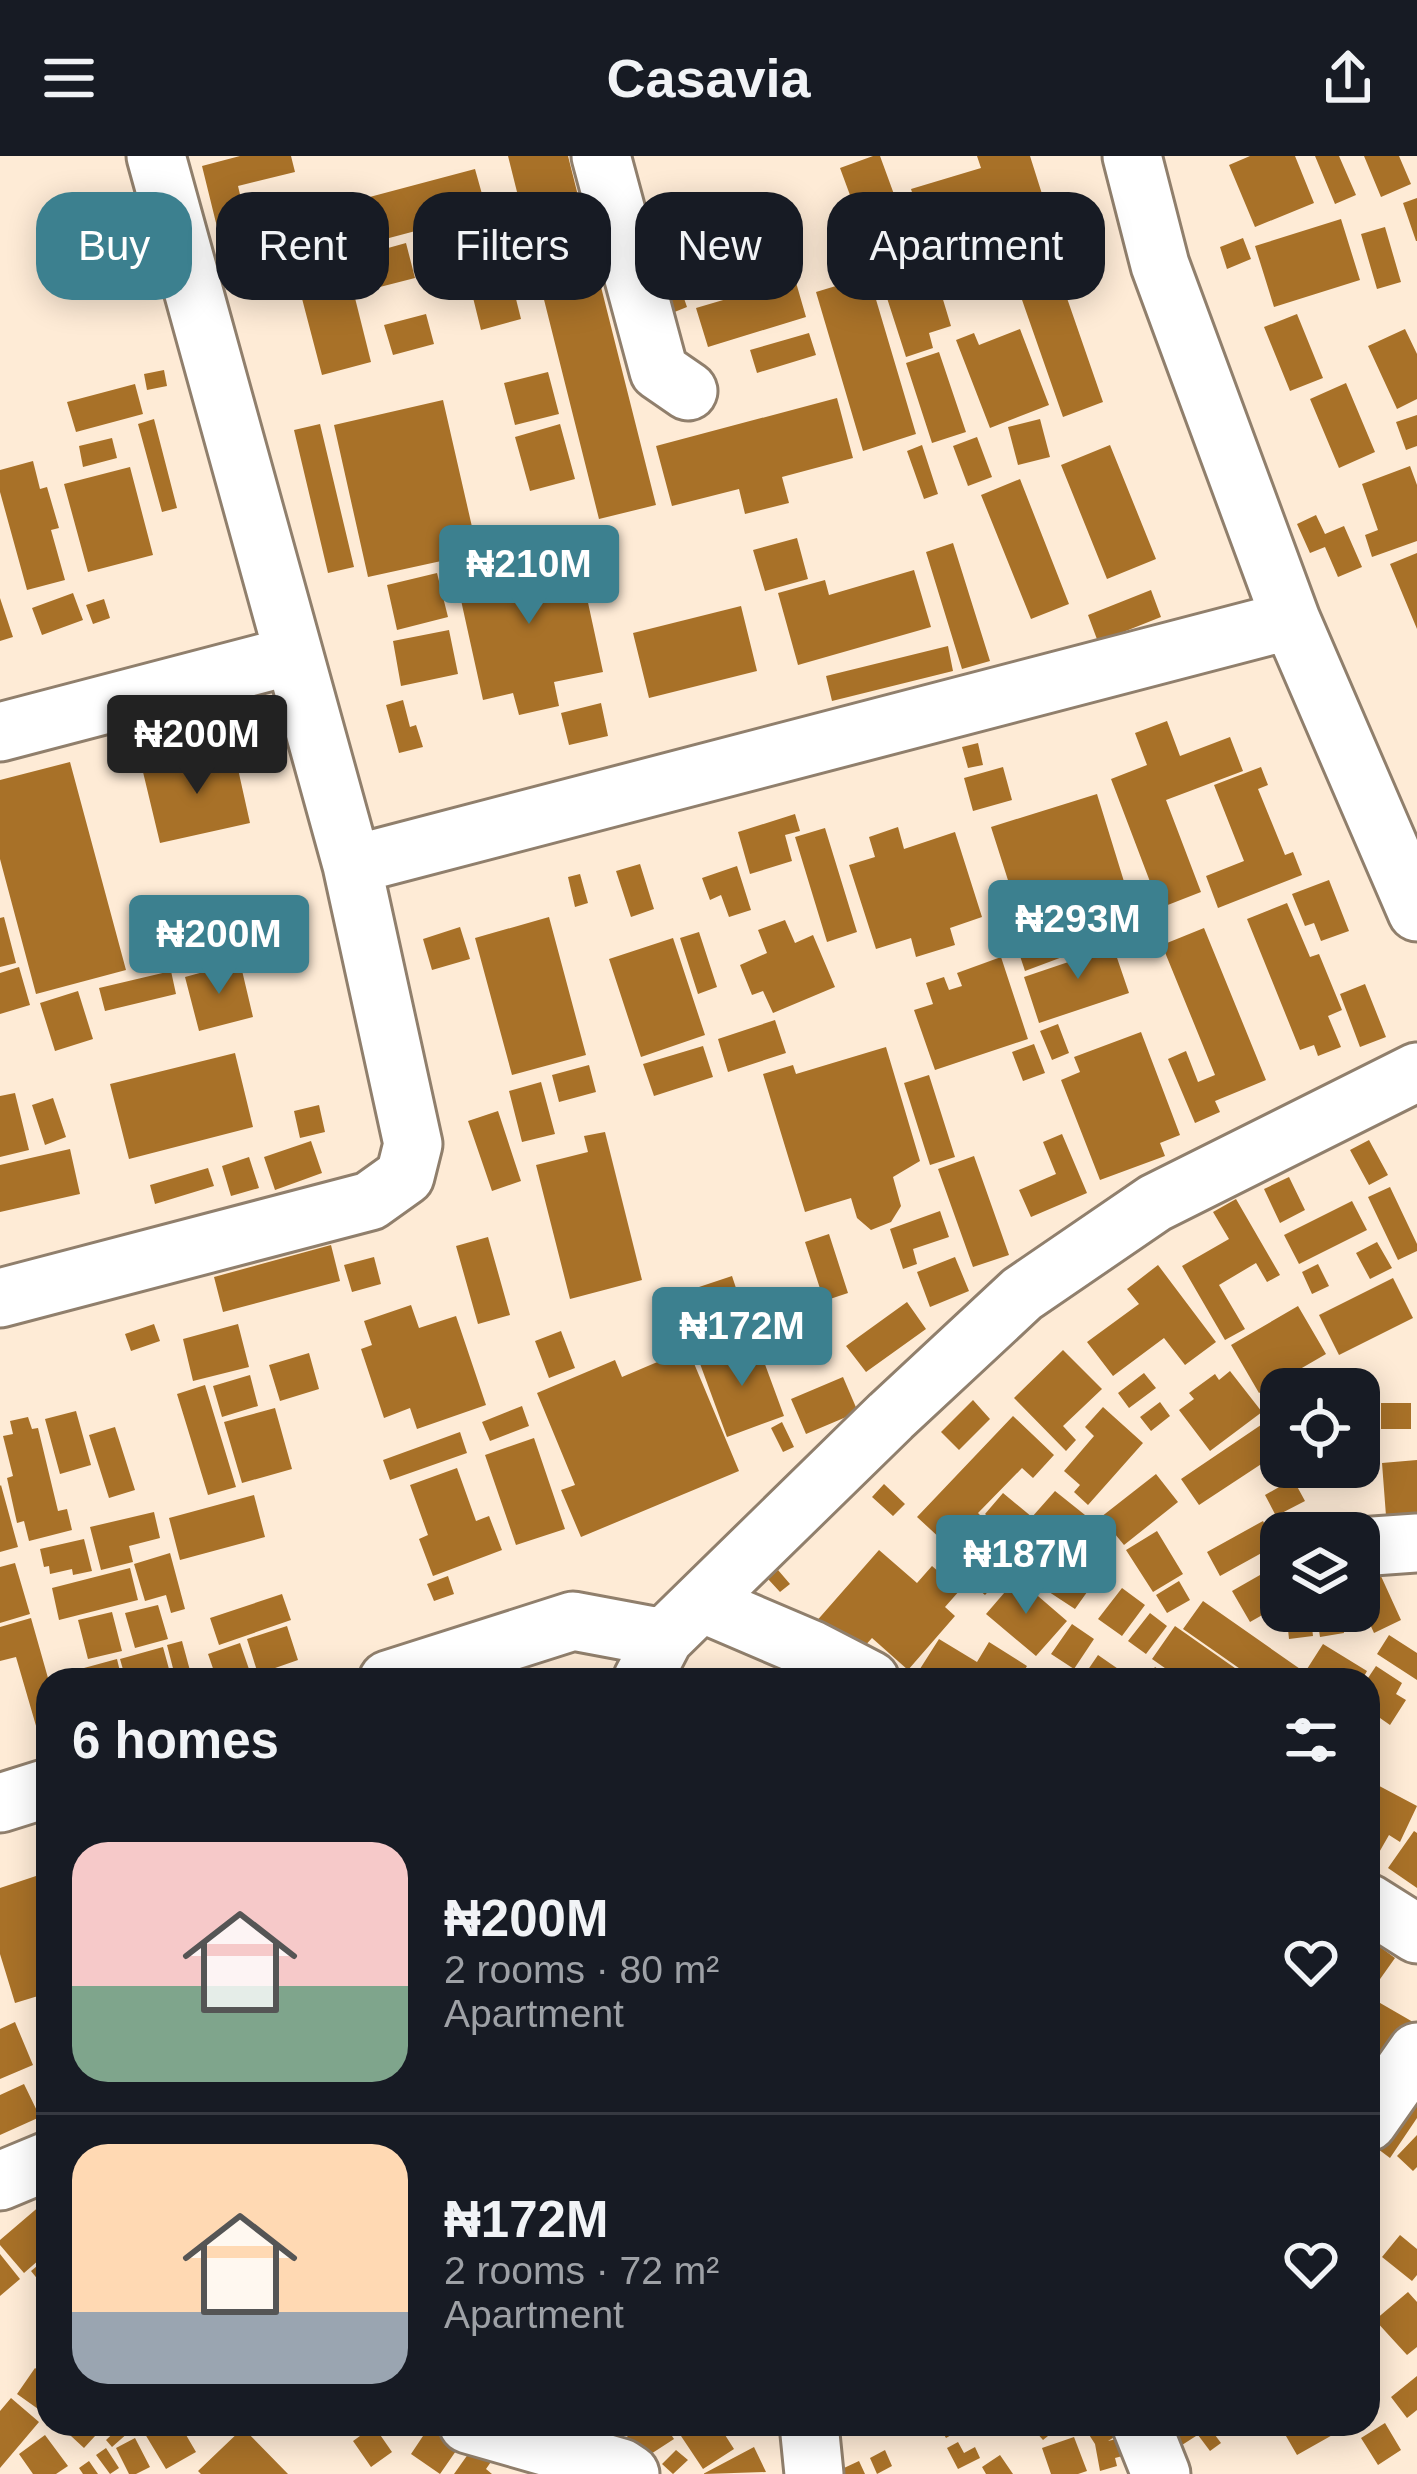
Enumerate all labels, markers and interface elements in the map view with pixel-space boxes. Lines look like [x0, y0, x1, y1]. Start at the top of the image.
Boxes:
icon: menu [36, 45, 102, 111]
icon: share [1315, 45, 1381, 111]
text: Casavia [606, 48, 811, 108]
chip: Buy [36, 192, 192, 300]
chip: Rent [216, 192, 389, 300]
chip: Filters [413, 192, 611, 300]
chip: New [635, 192, 803, 300]
chip: Apartment [827, 192, 1105, 300]
pin: ₦210M [445, 525, 613, 627]
text: ₦210M [466, 542, 592, 585]
pin: ₦200M [113, 695, 281, 797]
text: ₦200M [134, 712, 260, 755]
pin: ₦293M [994, 880, 1162, 982]
pin: ₦200M [135, 895, 303, 997]
text: ₦293M [1015, 897, 1141, 940]
text: ₦200M [156, 912, 282, 955]
pin: ₦172M [658, 1287, 826, 1389]
text: ₦172M [679, 1304, 805, 1347]
map controls [1260, 1368, 1380, 1632]
button: locate [1260, 1368, 1380, 1488]
button: layers [1260, 1512, 1380, 1632]
pin: ₦187M [942, 1515, 1110, 1617]
text: ₦187M [963, 1532, 1089, 1575]
icon: filters [1278, 1707, 1344, 1773]
text: 6 homes [72, 1712, 279, 1769]
icon: home [168, 1890, 312, 2034]
text: ₦200M [444, 1890, 608, 1947]
icon: heart [1278, 1929, 1344, 1995]
text: 2 rooms · 80 m² [444, 1948, 719, 1991]
text: Apartment [444, 1992, 624, 2035]
text: ₦172M [444, 2191, 608, 2248]
icon: home [168, 2192, 312, 2336]
icon: heart [1278, 2231, 1344, 2297]
text: 2 rooms · 72 m² [444, 2249, 719, 2292]
text: Apartment [444, 2293, 624, 2336]

